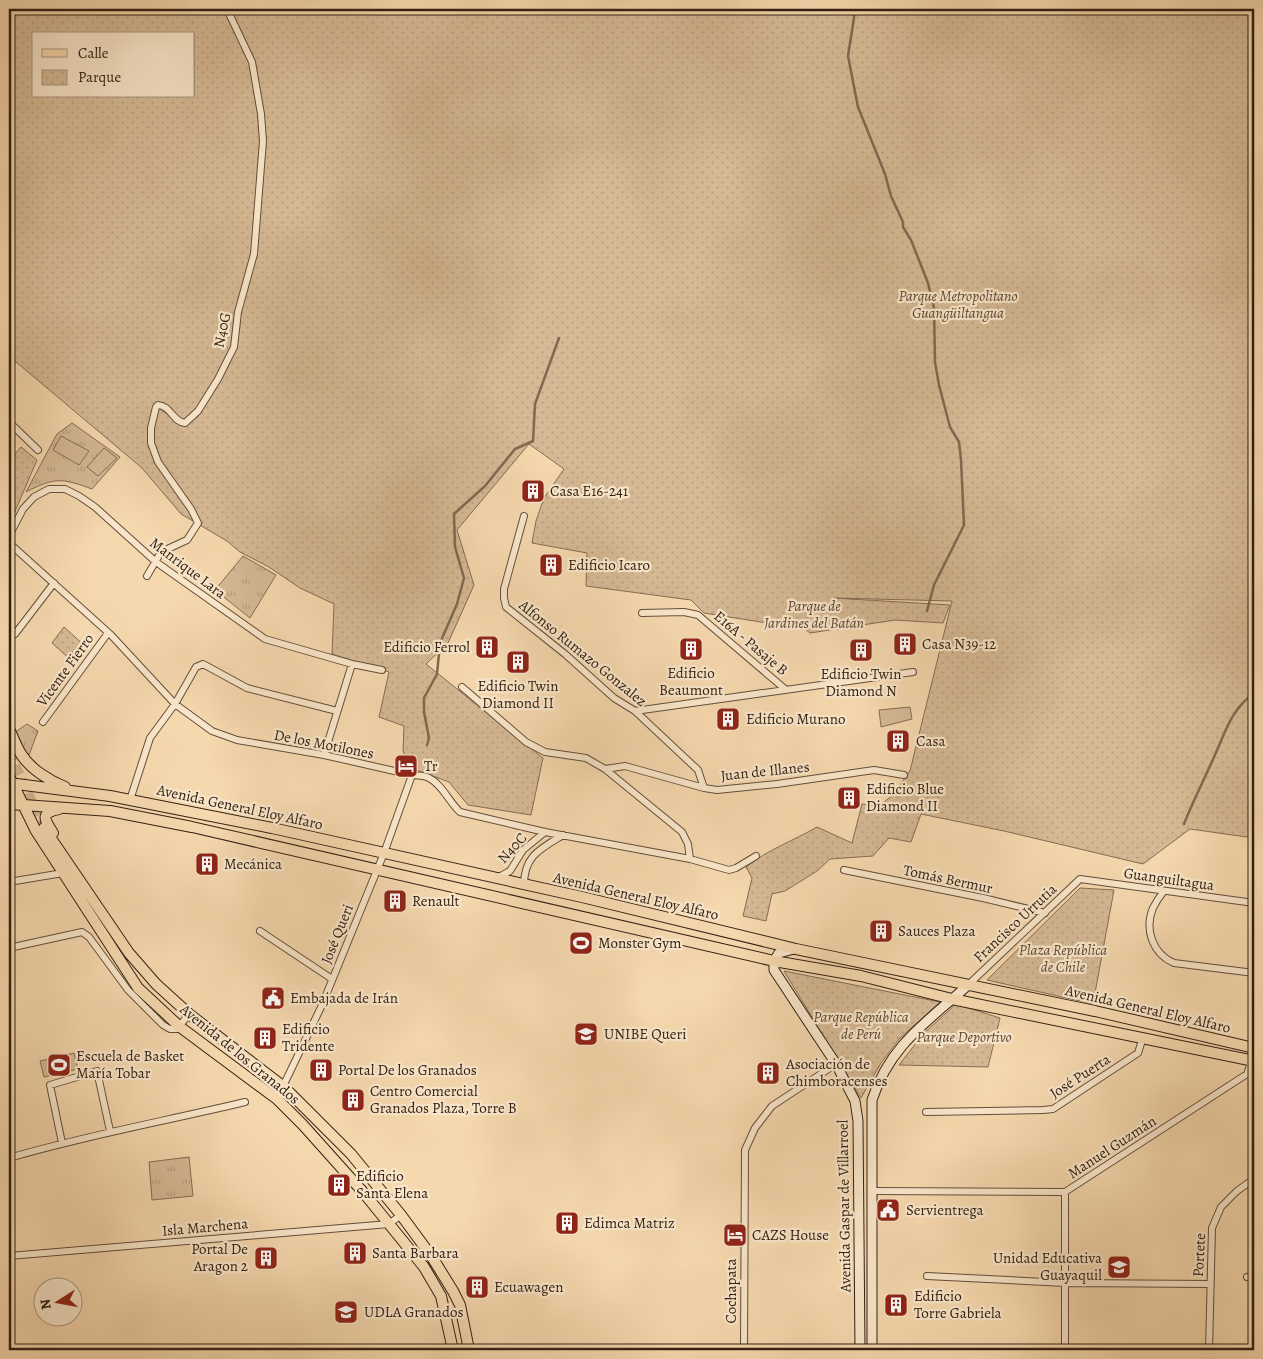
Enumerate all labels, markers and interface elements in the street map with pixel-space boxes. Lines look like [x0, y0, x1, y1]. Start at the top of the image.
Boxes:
legend [32, 32, 195, 98]
text: Calle [78, 43, 109, 63]
text: Parque [78, 67, 121, 87]
park label: Parque Metropolitano Guangüiltangua [898, 286, 1018, 323]
street label: N40G [209, 311, 235, 349]
building icon: Casa E16-241 [520, 478, 546, 504]
place label: Casa E16-241 [550, 481, 628, 501]
street label: Manrique Lara [146, 533, 230, 603]
building icon: Edificio Icaro [538, 552, 564, 578]
place label: Edificio Icaro [568, 555, 650, 575]
street label: Alfonso Rumazo Gonzalez [514, 595, 651, 711]
park label: Parque de Jardines del Batán [763, 596, 864, 633]
street label: E16A - Pasaje B [710, 606, 792, 680]
street label: Vicente Fierro [31, 629, 98, 711]
building icon: Casa N39-12 [892, 631, 918, 657]
building icon: Edificio Ferrol [474, 634, 500, 660]
place label: Casa N39-12 [922, 634, 996, 654]
building icon: Edificio Beaumont [678, 636, 704, 662]
place label: Edificio Ferrol [383, 637, 470, 657]
building icon: Edificio Twin Diamond N [848, 637, 874, 663]
building icon: Edificio Twin Diamond II [505, 649, 531, 675]
place label: Edificio Beaumont [659, 663, 723, 700]
place label: Edificio Twin Diamond N [820, 664, 902, 701]
place label: Edificio Twin Diamond II [477, 676, 559, 713]
building icon: Edificio Murano [715, 706, 741, 732]
place label: Edificio Murano [746, 709, 845, 729]
street label: De los Motilones [272, 724, 376, 764]
building icon: Casa [885, 728, 911, 754]
place label: Casa [916, 731, 945, 751]
hotel icon: Tr [393, 753, 419, 779]
place label: Tr [424, 756, 438, 776]
street label: Juan de Illanes [720, 756, 810, 786]
street label: Avenida General Eloy Alfaro [154, 779, 325, 834]
place label: Edificio Blue Diamond II [866, 779, 944, 816]
building icon: Edificio Blue Diamond II [836, 785, 862, 811]
street label: N40C [493, 828, 531, 868]
building icon: Mecánica [194, 851, 220, 877]
place label: Mecánica [224, 854, 282, 874]
street label: Tomás Bermur [901, 860, 995, 898]
street label: Guanguiltagua [1122, 863, 1216, 895]
street label: Avenida General Eloy Alfaro [550, 867, 721, 925]
street label: Francisco Urrutia [969, 879, 1061, 967]
building icon: Renault [382, 888, 408, 914]
place label: Renault [412, 891, 459, 911]
street label: José Queri [316, 901, 358, 967]
building icon: Sauces Plaza [868, 918, 894, 944]
place label: Sauces Plaza [898, 921, 975, 941]
sports icon: Monster Gym [568, 930, 594, 956]
place label: Monster Gym [598, 933, 682, 953]
park label: Plaza República de Chile [1019, 940, 1107, 977]
street label: Avenida General Eloy Alfaro [1062, 980, 1233, 1038]
public building icon: Embajada de Irán [260, 985, 286, 1011]
place label: Embajada de Irán [290, 988, 398, 1008]
street label: Avenida de los Granados [175, 999, 304, 1109]
park label: Parque República de Perú [813, 1007, 909, 1044]
place label: Edificio Tridente [282, 1019, 335, 1056]
school or university icon: UNIBE Queri [573, 1021, 599, 1047]
place label: UNIBE Queri [604, 1024, 686, 1044]
building icon: Edificio Tridente [252, 1025, 278, 1051]
park label: Parque Deportivo [916, 1027, 1012, 1047]
place label: Escuela de Basket María Tobar [76, 1046, 184, 1083]
street label: José Puerta [1046, 1049, 1114, 1103]
sports icon: Escuela de Basket María Tobar [46, 1052, 72, 1078]
place label: Asociación de Chimboracenses [785, 1054, 888, 1091]
building icon: Portal De los Granados [308, 1057, 334, 1083]
place label: Portal De los Granados [338, 1060, 477, 1080]
building icon: Asociación de Chimboracenses [755, 1060, 781, 1086]
place label: Centro Comercial Granados Plaza, Torre B [370, 1081, 517, 1118]
building icon: Centro Comercial Granados Plaza, Torre B [340, 1087, 366, 1113]
street label: Manuel Guzmán [1064, 1111, 1160, 1183]
street label: Avenida Gaspar de Villarroel [832, 1119, 856, 1293]
place label: Edificio Santa Elena [356, 1166, 428, 1203]
building icon: Edificio Santa Elena [326, 1172, 352, 1198]
public building icon: Servientrega [875, 1197, 901, 1223]
place label: Servientrega [906, 1200, 984, 1220]
building icon: Edimca Matriz [554, 1210, 580, 1236]
street label: Isla Marchena [161, 1213, 249, 1241]
place label: Edimca Matriz [584, 1213, 675, 1233]
hotel icon: CAZS House [722, 1222, 748, 1248]
place label: CAZS House [752, 1225, 829, 1245]
street label: Portete [1188, 1232, 1210, 1278]
place label: Portal De Aragon 2 [191, 1239, 248, 1276]
building icon: Santa Barbara [342, 1240, 368, 1266]
place label: Santa Barbara [372, 1243, 459, 1263]
building icon: Portal De Aragon 2 [253, 1245, 279, 1271]
place label: Unidad Educativa Guayaquil [993, 1248, 1102, 1285]
school or university icon: Unidad Educativa Guayaquil [1106, 1254, 1132, 1280]
street label: Cochapata [721, 1259, 741, 1323]
building icon: Ecuawagen [464, 1274, 490, 1300]
north arrow [32, 1276, 82, 1326]
place label: Ecuawagen [494, 1277, 563, 1297]
place label: Edificio Torre Gabriela [914, 1286, 1002, 1323]
building icon: Edificio Torre Gabriela [883, 1292, 909, 1318]
text: N [35, 1298, 56, 1311]
school or university icon: UDLA Granados [333, 1299, 359, 1325]
place label: UDLA Granados [364, 1302, 464, 1322]

